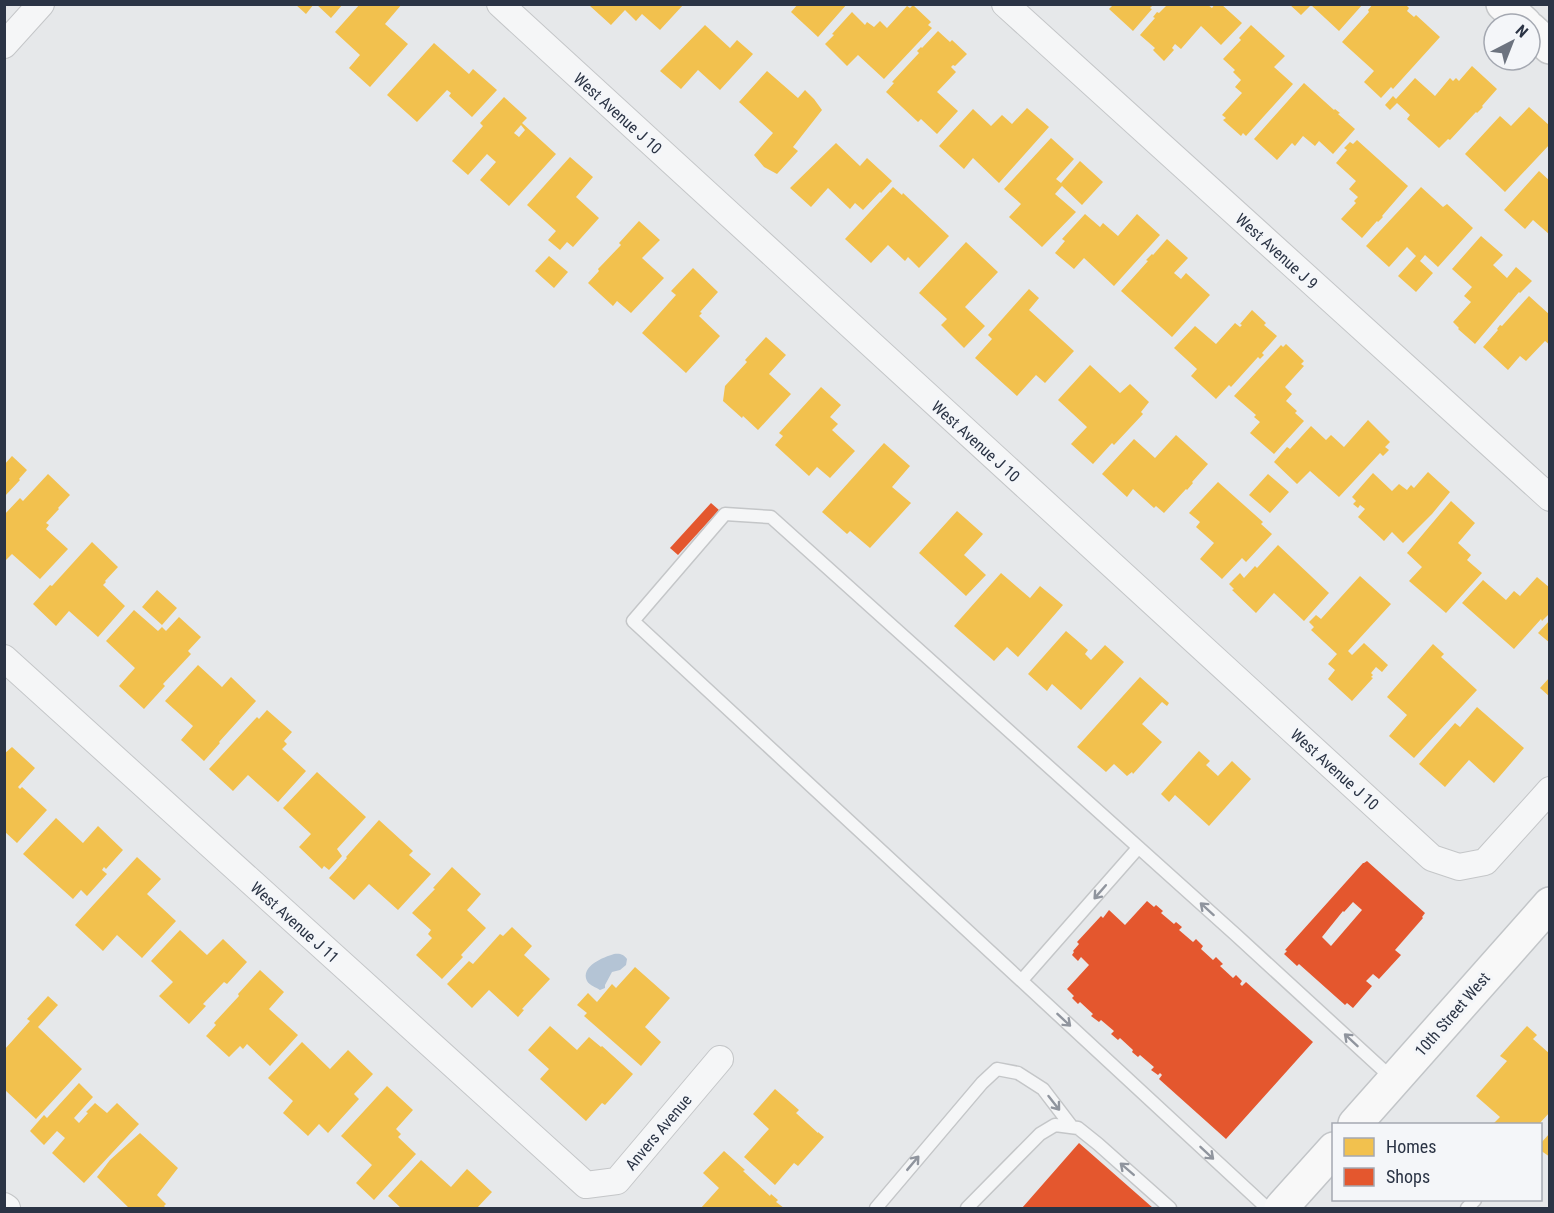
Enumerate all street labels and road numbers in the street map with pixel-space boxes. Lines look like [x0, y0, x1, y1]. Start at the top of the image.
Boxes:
street label: West Avenue J 10 [570, 69, 666, 158]
street label: West Avenue J 9 [1232, 209, 1322, 293]
street label: West Avenue J 10 [928, 397, 1024, 486]
street label: West Avenue J 10 [1287, 725, 1383, 814]
street label: West Avenue J 11 [247, 878, 343, 967]
street label: 10th Street West [1411, 968, 1494, 1060]
street label: Anvers Avenue [621, 1091, 696, 1174]

